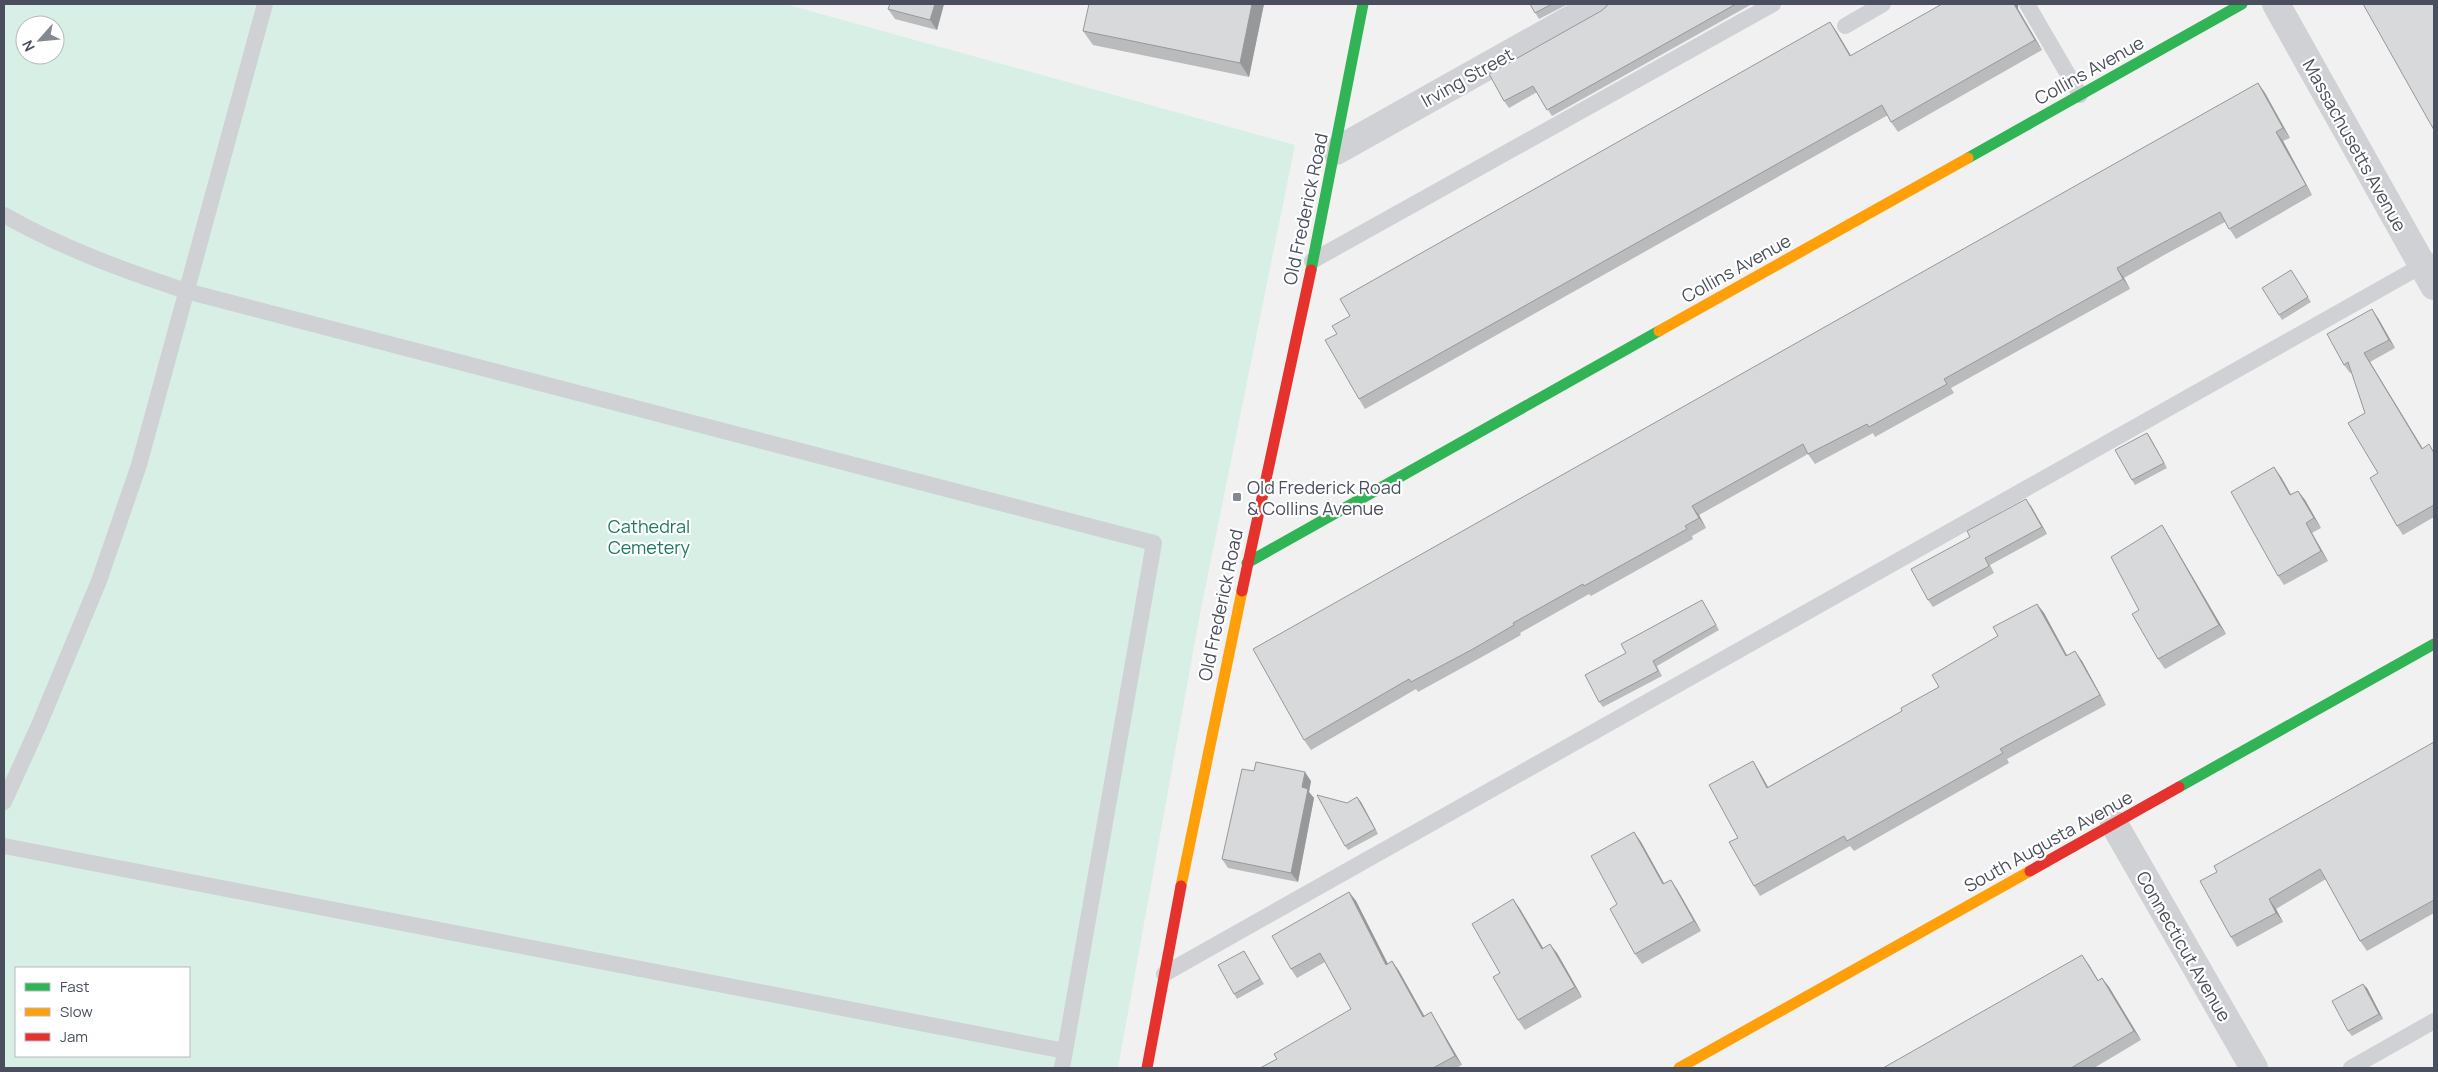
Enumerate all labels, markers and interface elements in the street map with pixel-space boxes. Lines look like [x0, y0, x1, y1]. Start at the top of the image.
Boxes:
north arrow [15, 15, 65, 65]
street label: Collins Avenue [2030, 30, 2148, 110]
text: N [17, 37, 39, 55]
street label: Irving Street [1417, 42, 1517, 112]
street label: Massachusetts Avenue [2298, 55, 2412, 235]
street label: Old Frederick Road [1277, 131, 1333, 287]
street label: Collins Avenue [1677, 228, 1795, 308]
place label: Old Frederick Road & Collins Avenue [1247, 475, 1401, 520]
marker: Old Frederick Road & Collins Avenue [1231, 491, 1243, 503]
park label: Cathedral Cemetery [608, 514, 691, 559]
street label: Old Frederick Road [1192, 527, 1248, 683]
street label: South Augusta Avenue [1959, 785, 2137, 897]
street label: Connecticut Avenue [2131, 866, 2237, 1026]
legend [15, 967, 190, 1057]
text: Fast [60, 976, 89, 997]
text: Slow [60, 1001, 93, 1022]
text: Jam [60, 1026, 88, 1047]

